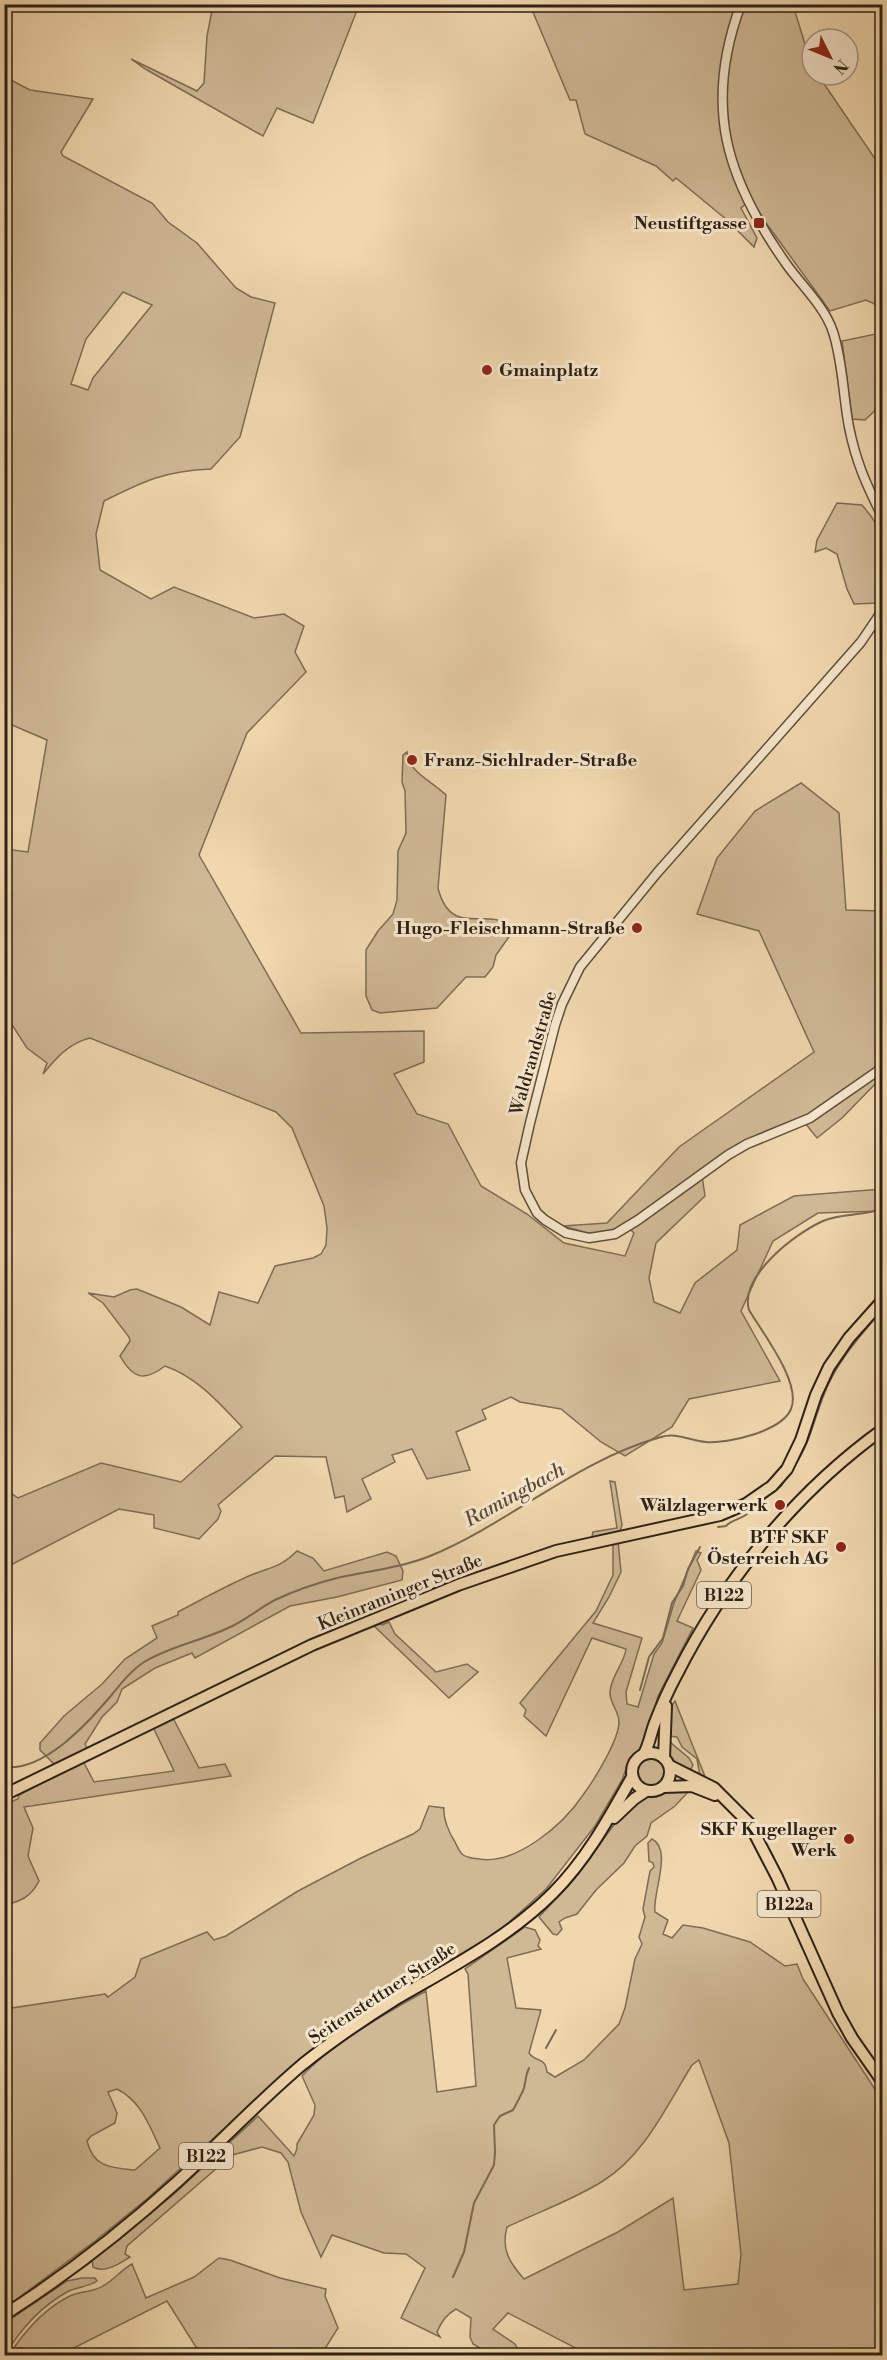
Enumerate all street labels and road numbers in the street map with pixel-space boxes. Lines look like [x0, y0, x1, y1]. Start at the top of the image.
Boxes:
street label: Waldrandstraße [505, 988, 562, 1119]
street label: Kleinraminger Straße [314, 1549, 486, 1636]
road number: B122 [697, 1582, 751, 1608]
road number: B122a [758, 1891, 820, 1917]
street label: Seitenstettner Straße [304, 1937, 460, 2050]
road number: B122 [179, 2143, 233, 2169]

